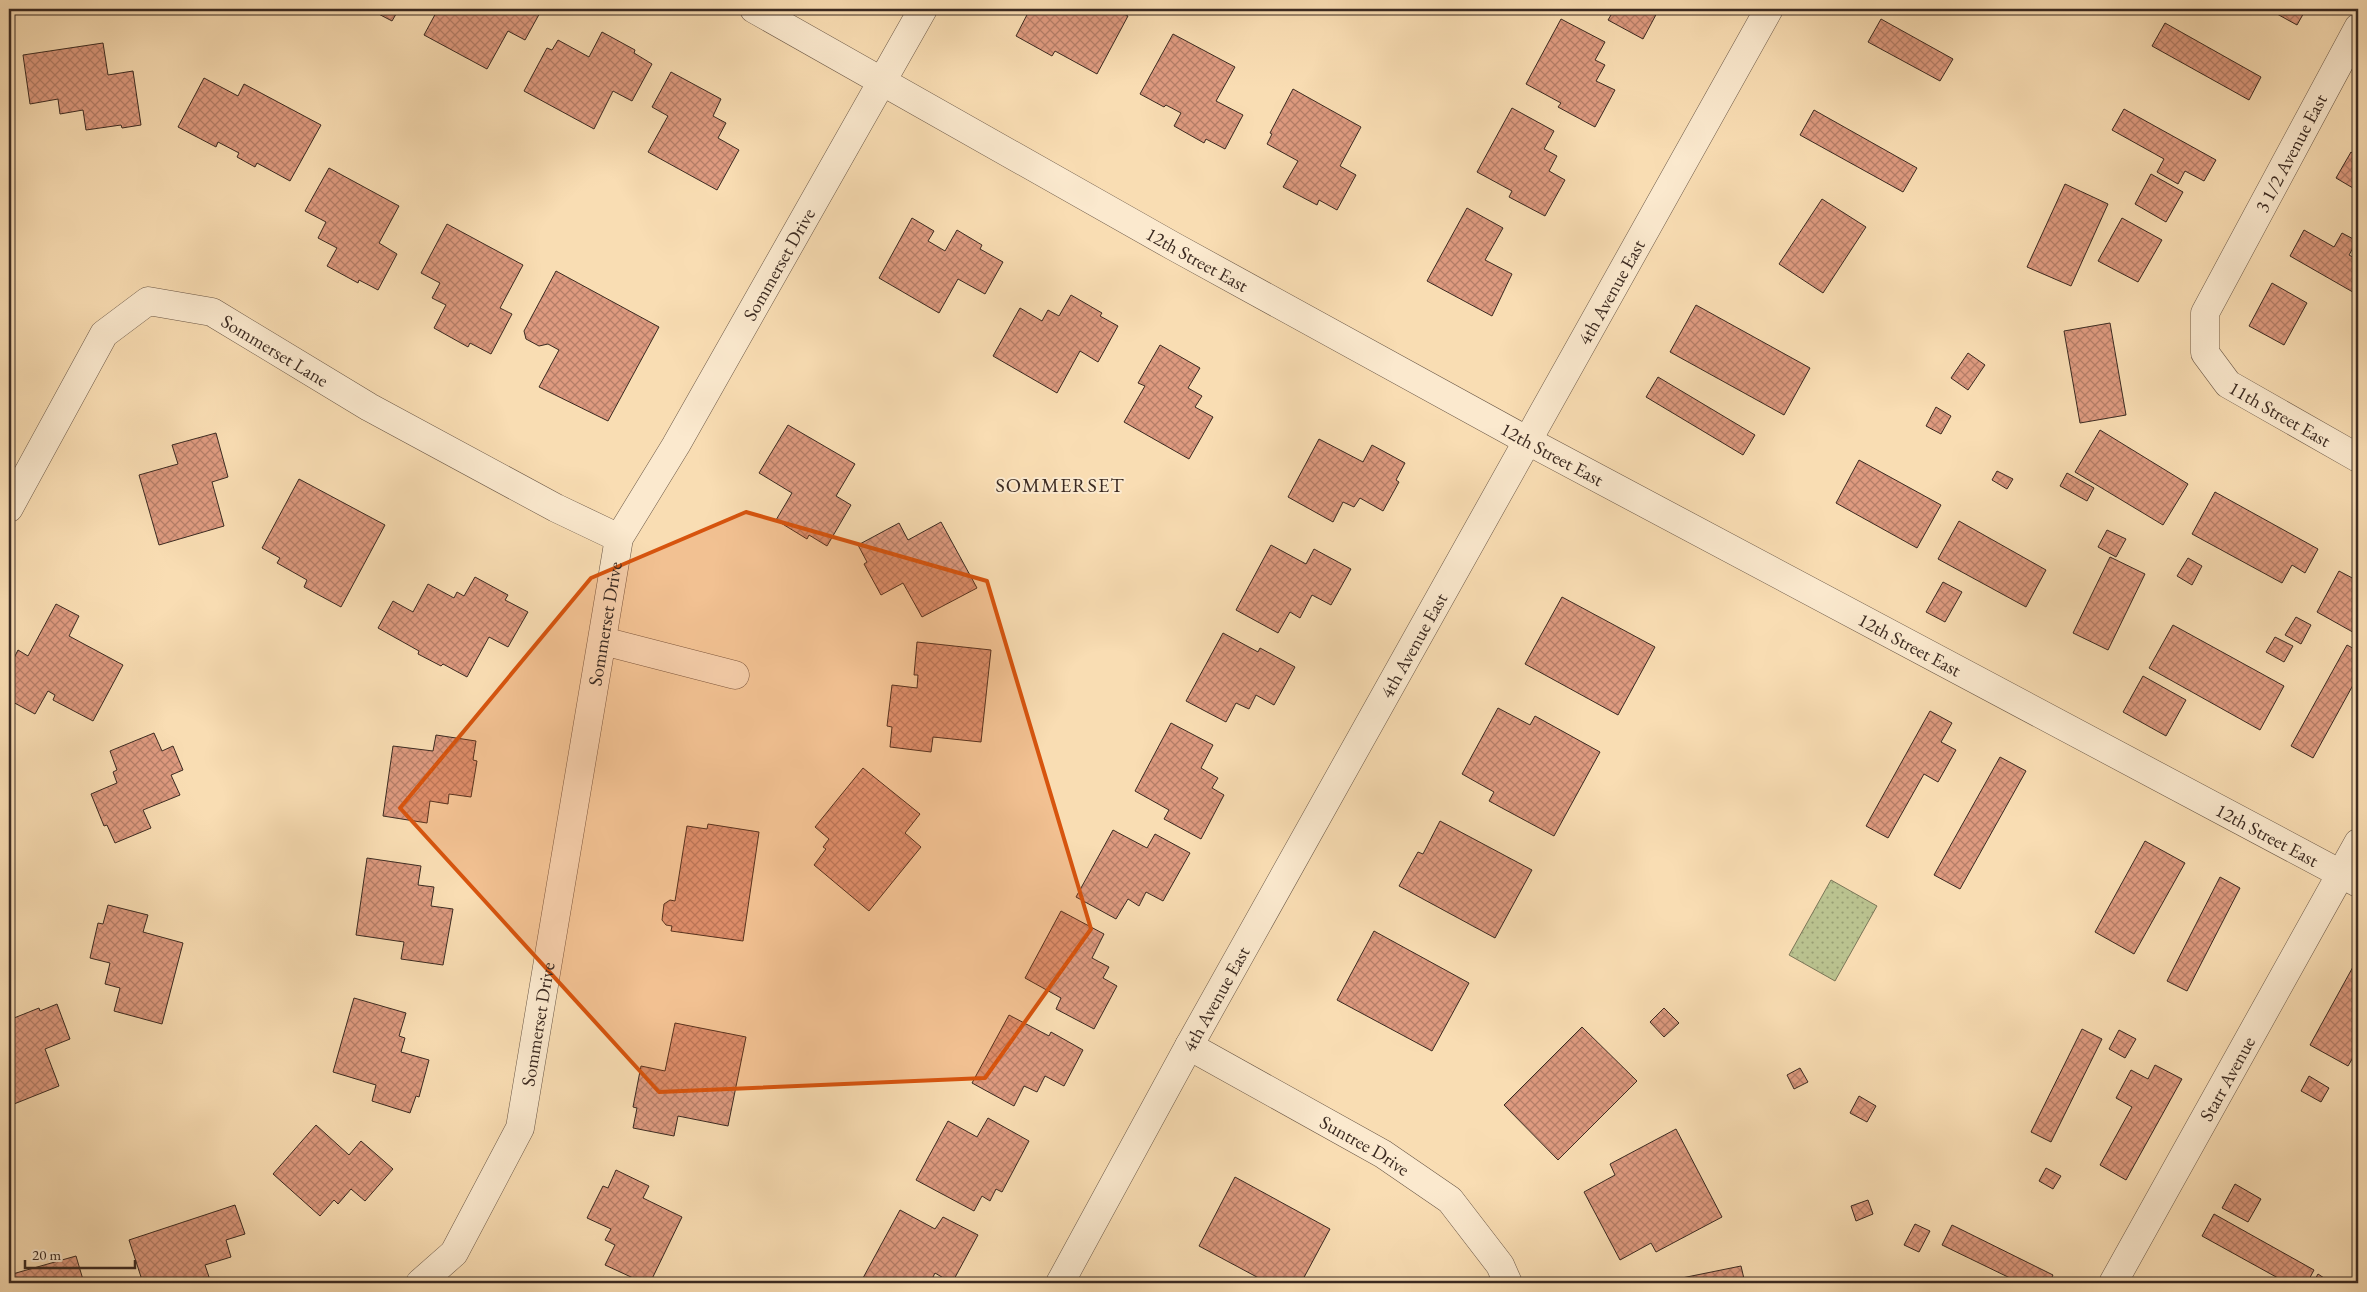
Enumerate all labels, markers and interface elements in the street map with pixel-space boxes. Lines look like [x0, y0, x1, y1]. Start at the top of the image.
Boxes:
street label: 3 1/2 Avenue East [2249, 89, 2333, 217]
street label: Sommerset Drive [737, 203, 820, 325]
street label: 12th Street East [1142, 221, 1253, 298]
street label: 4th Avenue East [1571, 235, 1650, 349]
street label: Sommerset Lane [217, 308, 333, 392]
street label: 11th Street East [2225, 375, 2336, 453]
street label: 12th Street East [1496, 416, 1608, 492]
district label: SOMMERSET [995, 472, 1125, 498]
street label: Sommerset Drive [582, 560, 627, 688]
street label: 4th Avenue East [1374, 588, 1453, 702]
street label: 12th Street East [1854, 607, 1966, 682]
street label: 12th Street East [2211, 797, 2323, 872]
street label: 4th Avenue East [1176, 942, 1255, 1056]
street label: Sommerset Drive [515, 960, 560, 1088]
street label: Starr Avenue [2193, 1032, 2261, 1125]
street label: Suntree Drive [1316, 1109, 1415, 1181]
scale bar [25, 1237, 135, 1269]
text: 20 m [32, 1245, 61, 1264]

